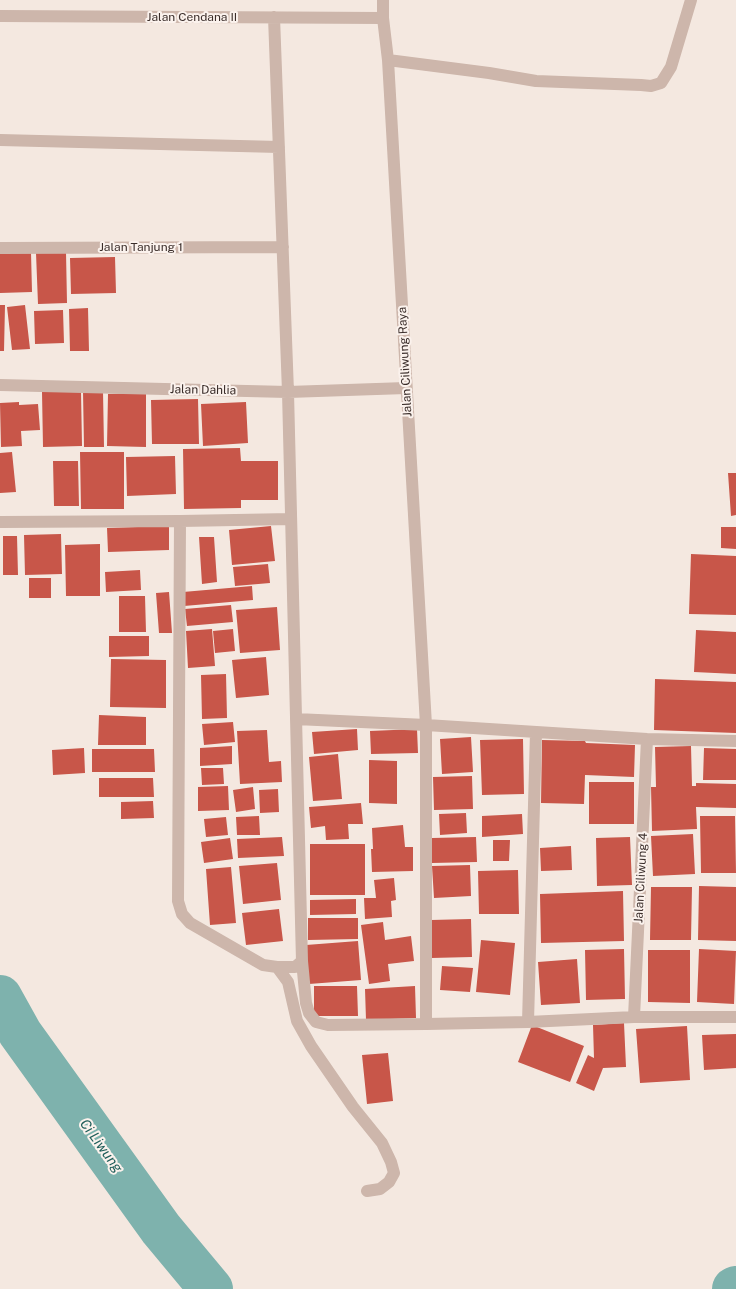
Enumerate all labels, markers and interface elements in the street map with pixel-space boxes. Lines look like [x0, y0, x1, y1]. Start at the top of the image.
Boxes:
street label: Jalan Cendana II [147, 10, 237, 24]
street label: Jalan Tanjung 1 [99, 240, 183, 254]
street label: Jalan Ciliwung Raya [395, 307, 415, 417]
street label: Jalan Dahlia [170, 382, 236, 398]
street label: Jalan Ciliwung 4 [631, 832, 651, 924]
water label: Ci Liwung [76, 1116, 126, 1176]

